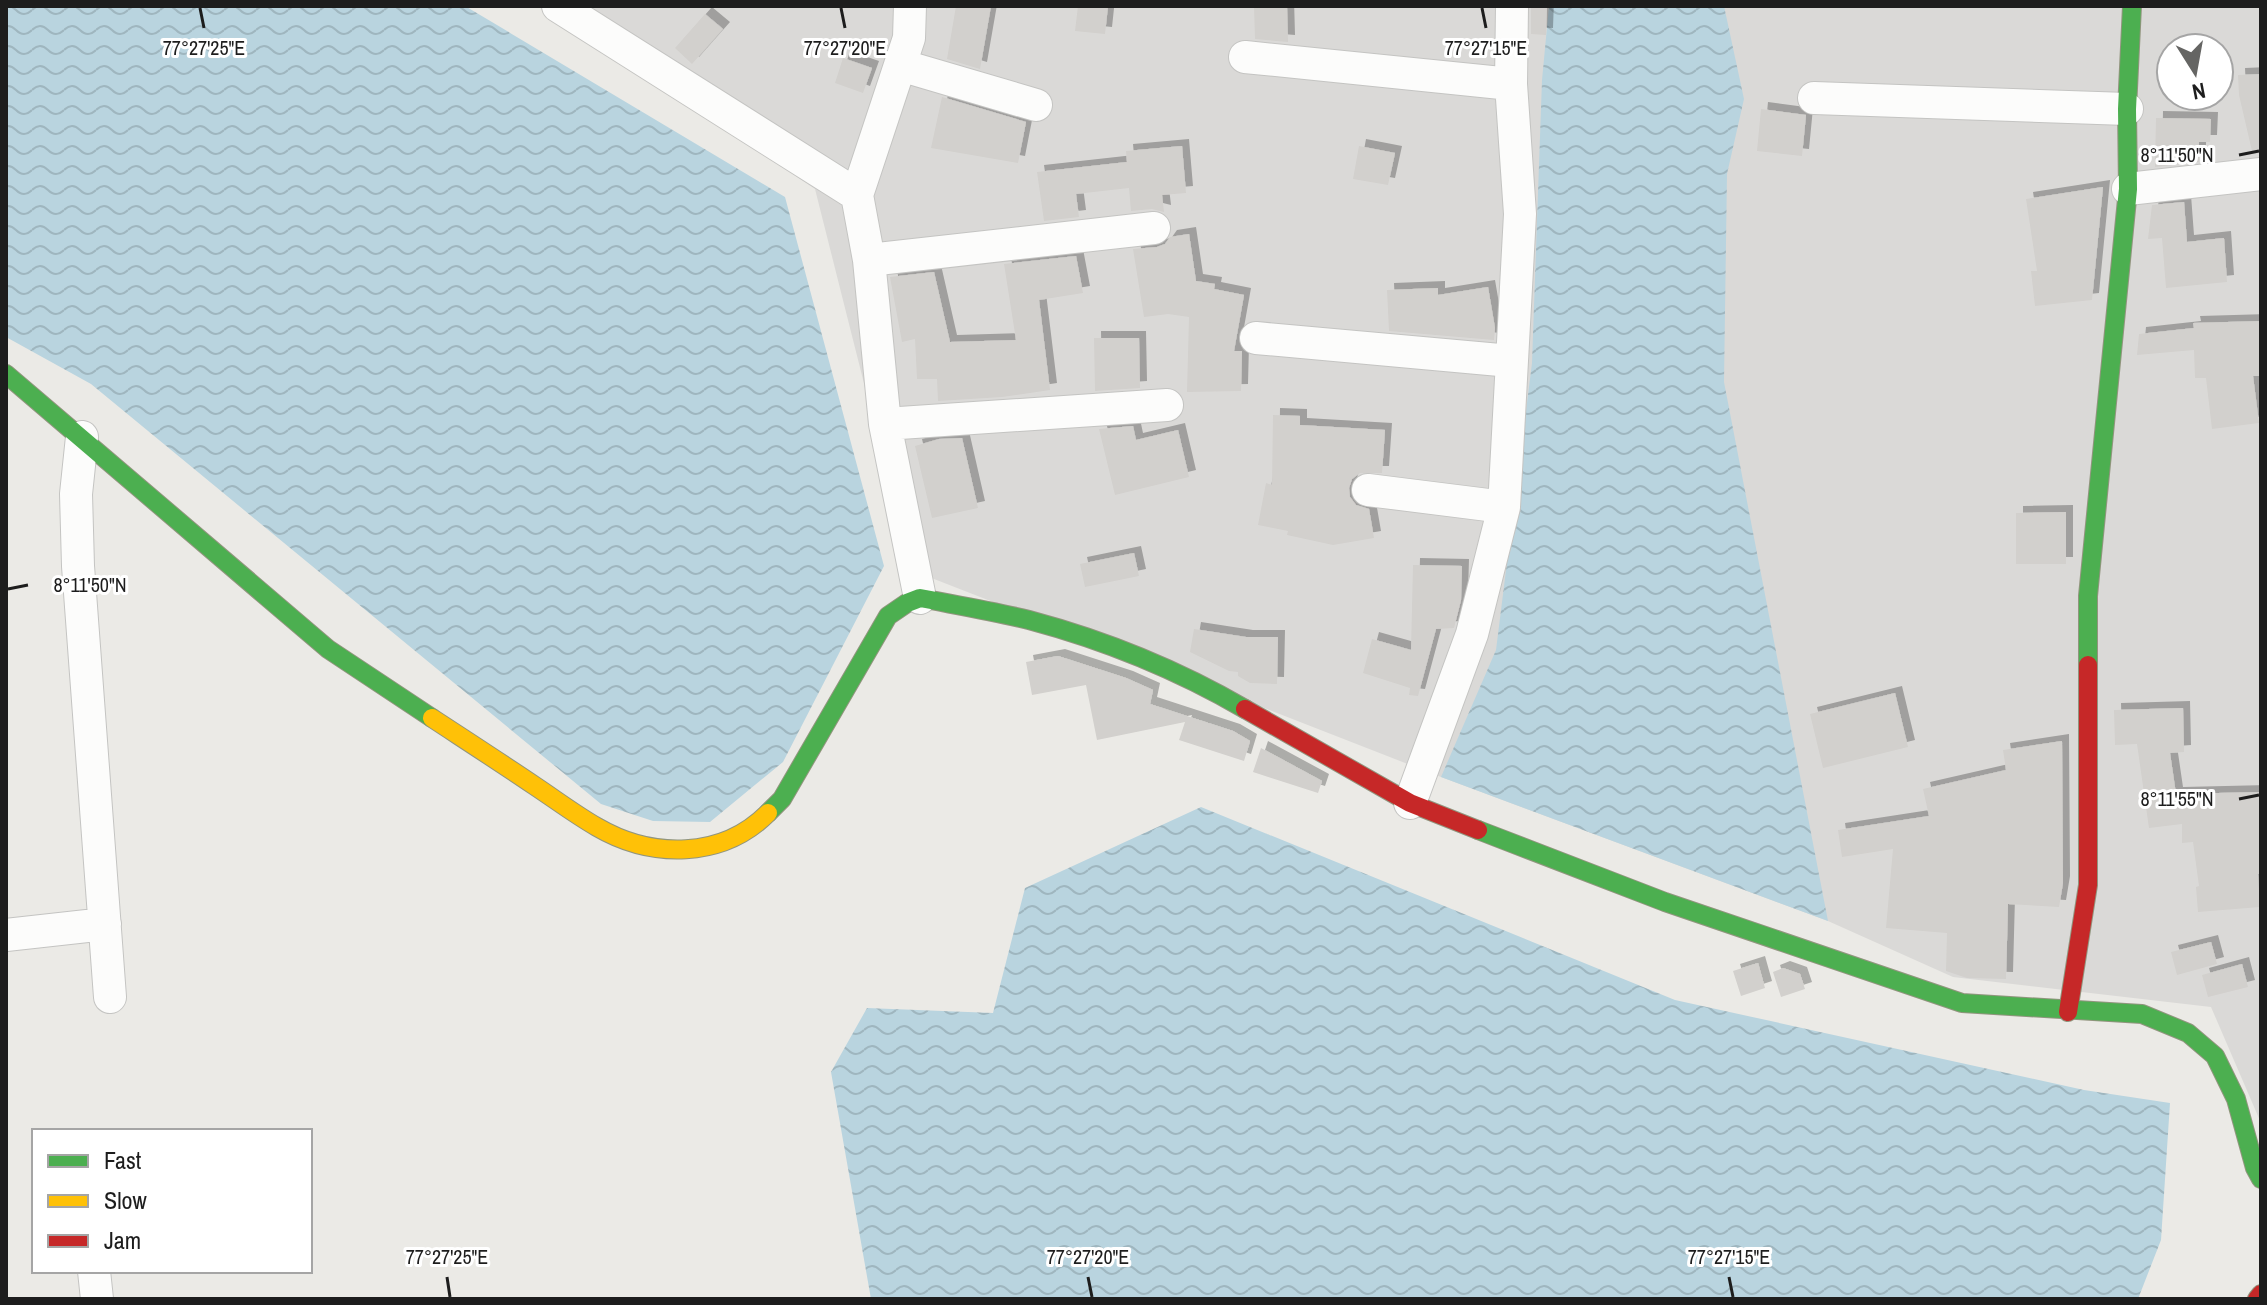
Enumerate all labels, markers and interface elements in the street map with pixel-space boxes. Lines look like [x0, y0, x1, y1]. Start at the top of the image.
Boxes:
north arrow [2155, 32, 2235, 112]
text: 77°27'25"E [163, 34, 245, 61]
text: 77°27'20"E [804, 34, 886, 61]
text: 77°27'15"E [1445, 34, 1527, 61]
text: N [2190, 76, 2208, 108]
text: 8°11'50"N [2140, 141, 2214, 168]
text: 8°11'50"N [53, 571, 127, 598]
text: 8°11'55"N [2140, 785, 2214, 812]
legend [32, 1129, 312, 1273]
text: Fast [104, 1144, 142, 1176]
text: Slow [104, 1184, 147, 1216]
text: Jam [104, 1224, 141, 1256]
text: 77°27'25"E [406, 1243, 488, 1270]
text: 77°27'20"E [1047, 1243, 1129, 1270]
text: 77°27'15"E [1688, 1243, 1770, 1270]

